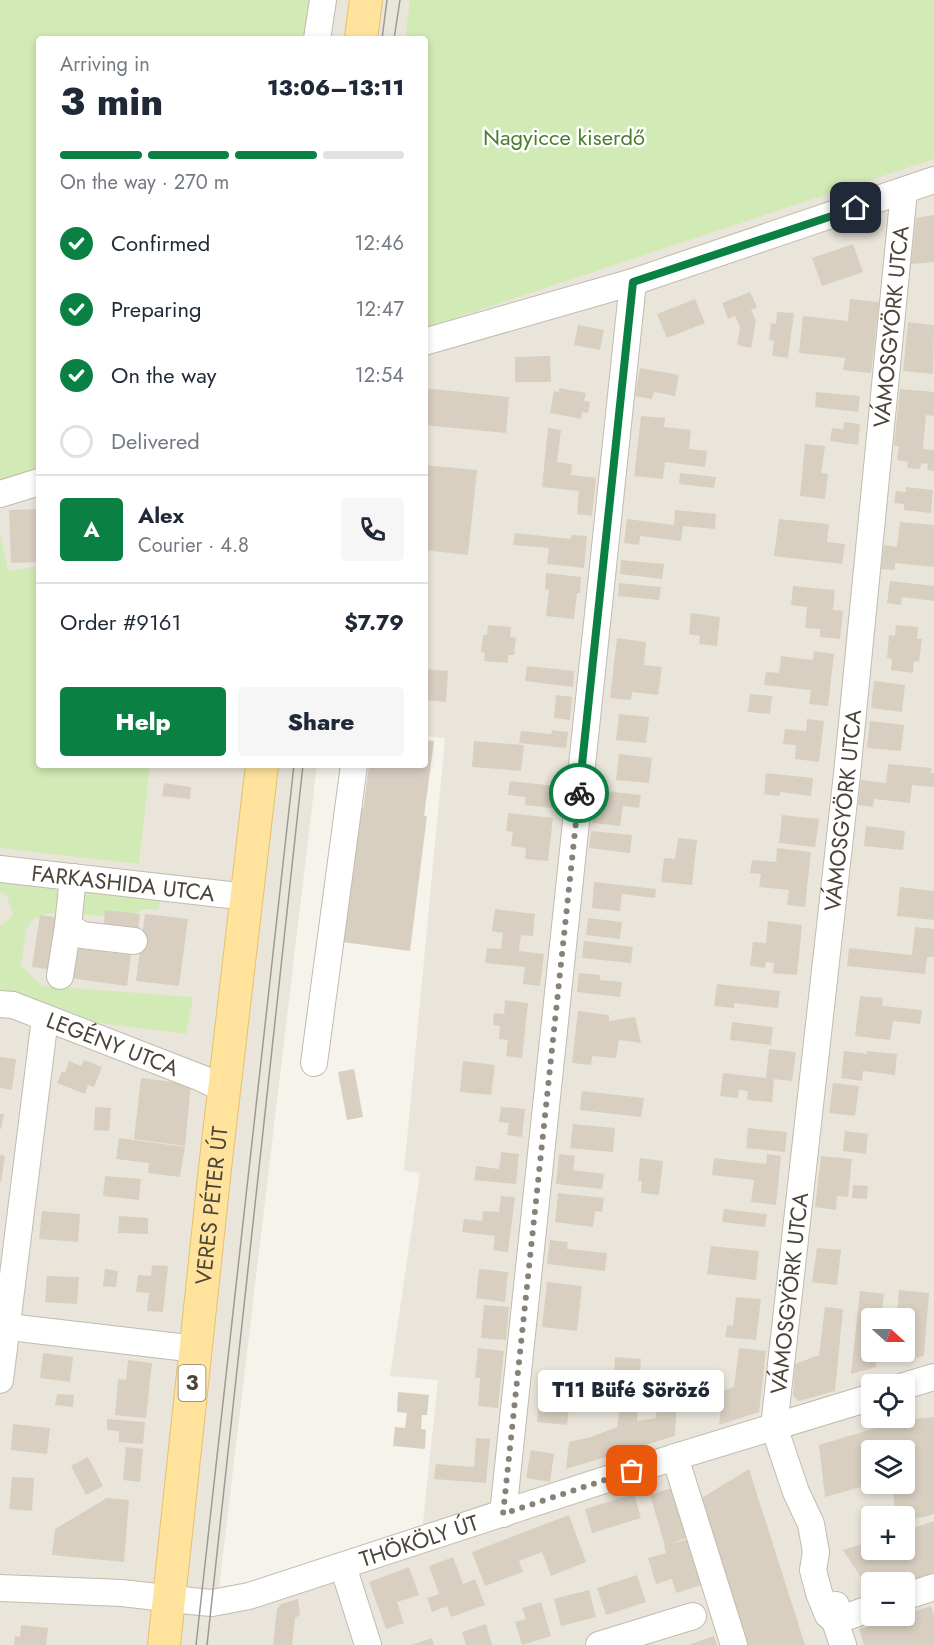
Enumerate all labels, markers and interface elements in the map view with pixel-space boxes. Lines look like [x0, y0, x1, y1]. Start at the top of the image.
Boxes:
text: Arriving in [60, 50, 150, 79]
text: 13:06–13:11 [267, 71, 404, 103]
text: 3 min [60, 73, 163, 130]
park label: Nagyicce kiserdő [483, 121, 645, 153]
text: On the way · 270 m [60, 168, 229, 197]
pin [830, 182, 881, 233]
icon: home [839, 191, 872, 224]
street label: VÁMOSGYÖRK UTCA [865, 224, 917, 429]
icon: check [60, 227, 93, 260]
text: Confirmed [111, 227, 210, 259]
text: 12:46 [354, 229, 404, 258]
icon: check [60, 293, 93, 326]
text: Preparing [111, 293, 202, 325]
text: 12:47 [355, 295, 404, 324]
icon: check [60, 359, 93, 392]
text: On the way [111, 359, 216, 391]
text: 12:54 [355, 361, 404, 390]
text: Delivered [111, 425, 200, 457]
button: phone [341, 498, 404, 561]
text: Alex [138, 499, 184, 531]
text: A [83, 513, 100, 545]
text: Courier · 4.8 [138, 531, 249, 560]
text: Order #9161 [60, 606, 181, 638]
text: $7.79 [344, 606, 404, 638]
button: Help [60, 687, 226, 756]
button: Share [238, 687, 404, 756]
street label: VÁMOSGYÖRK UTCA [816, 707, 869, 913]
courier [549, 763, 609, 823]
icon: bike [563, 777, 596, 810]
street label: FARKASHIDA UTCA [30, 857, 217, 909]
street label: LEGÉNY UTCA [42, 1004, 184, 1084]
street label: VERES PÉTER ÚT [187, 1124, 236, 1286]
street label: VÁMOSGYÖRK UTCA [762, 1190, 816, 1396]
north arrow [861, 1308, 915, 1362]
map controls [861, 1308, 915, 1626]
road number: 3 [178, 1365, 206, 1401]
callout: T11 Büfé Söröző [539, 1369, 725, 1411]
button: locate [861, 1374, 915, 1428]
text: T11 Büfé Söröző [552, 1376, 710, 1405]
button: layers [861, 1440, 915, 1494]
pin [606, 1445, 657, 1496]
icon: bag [615, 1454, 648, 1487]
street label: THÖKÖLY ÚT [355, 1506, 483, 1575]
button: + [861, 1506, 915, 1560]
button: − [861, 1572, 915, 1626]

